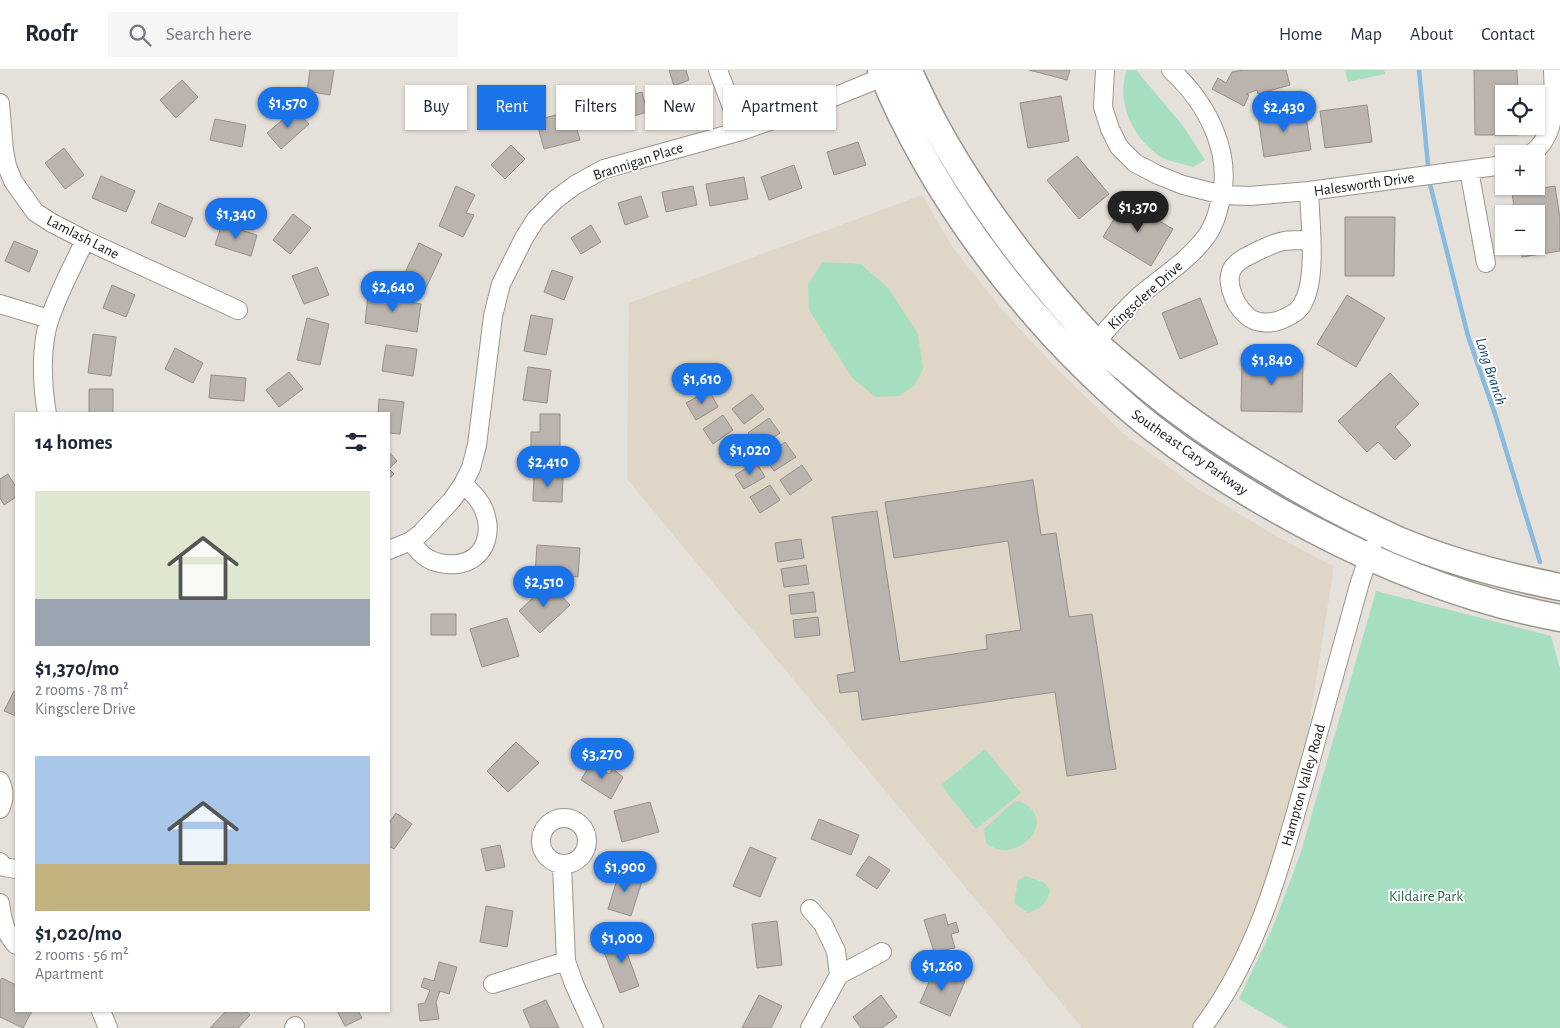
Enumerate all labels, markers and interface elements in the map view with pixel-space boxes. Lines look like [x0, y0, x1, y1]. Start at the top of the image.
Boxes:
search box [108, 12, 458, 57]
icon: search [126, 21, 154, 49]
text: Roofr [25, 22, 78, 46]
text: Search here [166, 25, 252, 44]
text: Home [1279, 26, 1322, 44]
text: Map [1350, 26, 1382, 44]
text: About [1410, 26, 1453, 44]
text: Contact [1481, 26, 1535, 44]
chip: Buy [405, 85, 467, 130]
chip: Rent [477, 85, 546, 130]
chip: Filters [556, 85, 635, 130]
chip: New [645, 85, 713, 130]
chip: Apartment [723, 85, 836, 130]
map controls [1495, 85, 1545, 255]
button: locate [1495, 85, 1545, 135]
pin: $1,570 [247, 87, 329, 129]
pin: $2,430 [1243, 90, 1325, 133]
text: $1,570 [269, 95, 307, 111]
text: $2,430 [1263, 99, 1305, 115]
street label: Brannigan Place [591, 140, 685, 183]
button: + [1495, 145, 1545, 195]
street label: Halesworth Drive [1313, 170, 1415, 199]
pin: $1,370 [1097, 190, 1179, 233]
pin: $1,340 [195, 198, 277, 240]
text: $1,370 [1119, 199, 1157, 215]
button: − [1495, 205, 1545, 255]
text: $1,340 [216, 206, 256, 222]
street label: Lamlash Lane [44, 213, 122, 262]
street label: Kingsclere Drive [1105, 258, 1185, 332]
pin: $2,640 [352, 270, 434, 313]
text: $2,640 [372, 279, 414, 295]
water label: Long Branch [1473, 335, 1510, 407]
pin: $1,840 [1231, 344, 1313, 386]
text: $1,840 [1252, 352, 1292, 368]
pin: $1,610 [661, 362, 743, 405]
text: $1,610 [683, 371, 721, 387]
street label: Southeast Cary Parkway [1129, 407, 1251, 499]
icon: filters [342, 428, 370, 456]
text: 14 homes [35, 432, 113, 453]
pin: $1,020 [709, 434, 791, 476]
text: $1,020 [730, 442, 770, 458]
pin: $2,410 [507, 446, 589, 488]
text: $2,410 [528, 454, 568, 470]
icon: home [158, 523, 248, 613]
pin: $2,510 [503, 566, 585, 608]
text: $2,510 [524, 574, 564, 590]
text: $1,370/mo [35, 658, 119, 679]
text: 2 rooms · 78 m² [35, 682, 129, 698]
text: Kingsclere Drive [35, 701, 136, 717]
street label: Hampton Valley Road [1279, 722, 1328, 848]
pin: $3,270 [561, 738, 643, 780]
text: $3,270 [582, 746, 622, 762]
icon: home [158, 788, 248, 878]
pin: $1,900 [584, 850, 666, 893]
text: $1,900 [604, 859, 646, 875]
park label: Kildaire Park [1389, 889, 1463, 904]
pin: $1,000 [581, 922, 663, 964]
text: $1,020/mo [35, 923, 122, 944]
text: $1,000 [601, 930, 643, 946]
text: 2 rooms · 56 m² [35, 947, 129, 963]
pin: $1,260 [901, 950, 983, 992]
text: $1,260 [922, 958, 962, 974]
text: Apartment [35, 966, 103, 982]

